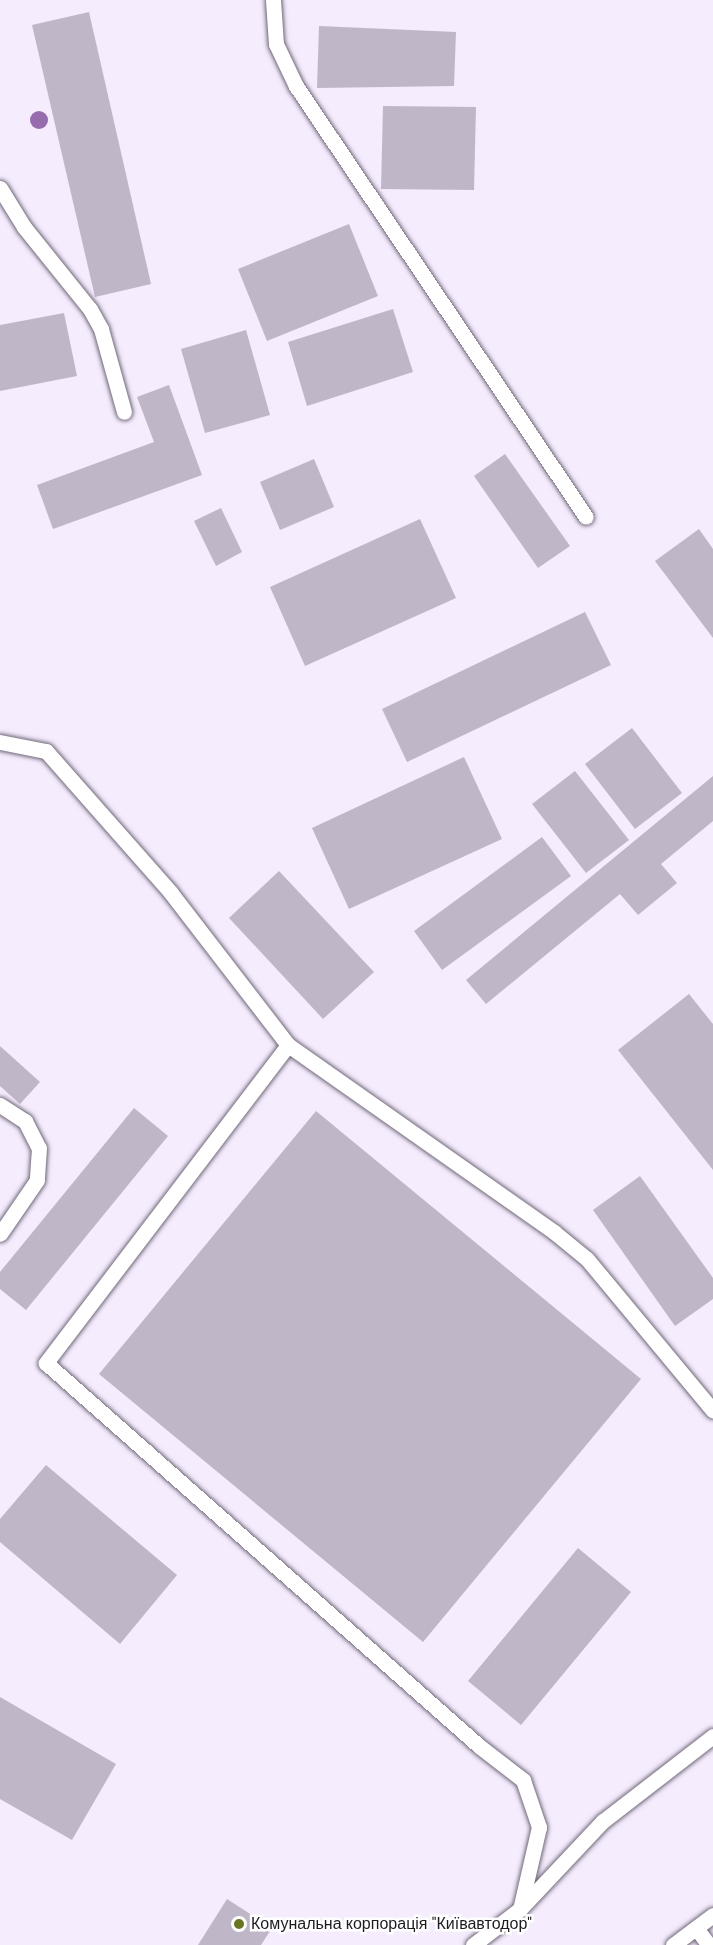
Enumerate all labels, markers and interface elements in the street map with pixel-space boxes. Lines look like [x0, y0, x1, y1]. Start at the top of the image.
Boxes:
place label: Комунальна корпорація "Київавтодор" [251, 1914, 532, 1934]
marker: Комунальна корпорація "Київавтодор" [232, 1917, 246, 1931]

